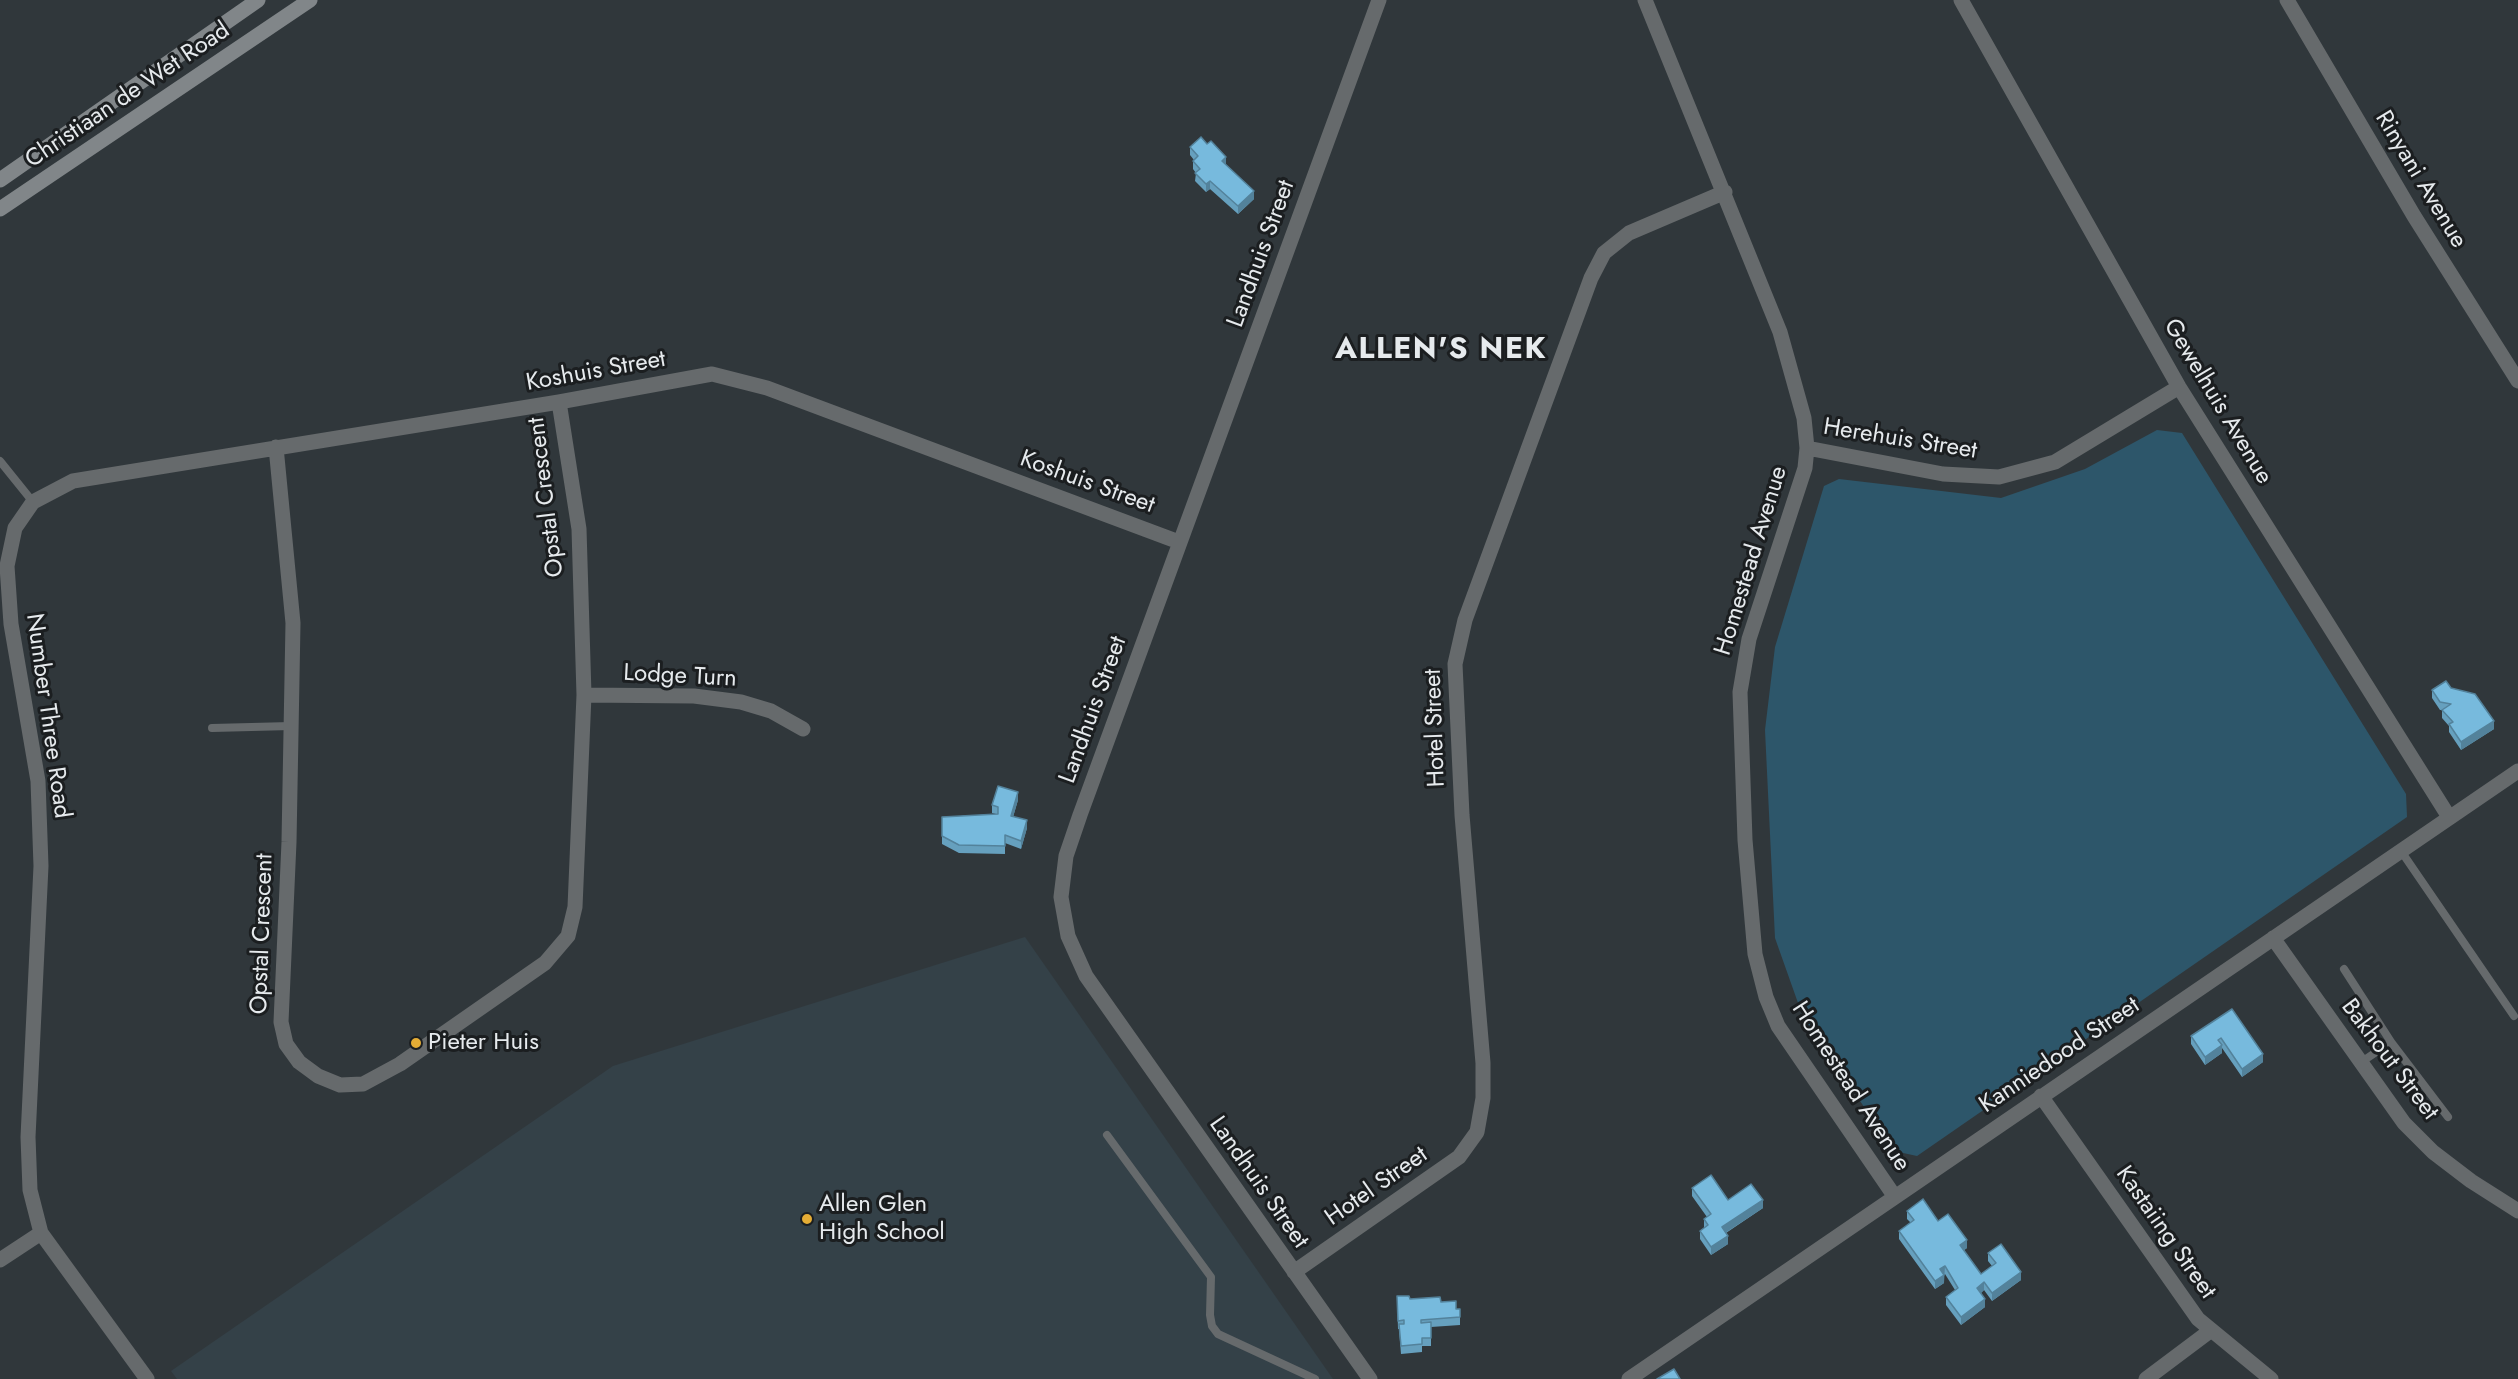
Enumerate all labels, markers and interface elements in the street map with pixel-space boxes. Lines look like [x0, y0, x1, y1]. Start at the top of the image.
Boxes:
street label: Christiaan de Wet Road [20, 17, 236, 175]
street label: Rinyani Avenue [2368, 106, 2472, 254]
street label: Landhuis Street [1222, 177, 1302, 331]
street label: Gewelhuis Avenue [2156, 314, 2278, 490]
district label: ALLEN'S NEK [1335, 333, 1547, 369]
street label: Koshuis Street [524, 346, 668, 398]
street label: Herehuis Street [1821, 414, 1979, 466]
street label: Opstal Crescent [523, 415, 571, 579]
street label: Koshuis Street [1016, 445, 1158, 521]
street label: Homestead Avenue [1710, 463, 1794, 659]
street label: Number Three Road [18, 612, 76, 820]
street label: Landhuis Street [1054, 633, 1134, 787]
street label: Lodge Turn [623, 660, 737, 694]
street label: Hotel Street [1420, 668, 1452, 788]
street label: Opstal Crescent [246, 853, 280, 1015]
street label: Kanniedood Street [1974, 992, 2146, 1120]
street label: Bakhout Street [2334, 994, 2444, 1126]
street label: Homestead Avenue [1784, 997, 1916, 1177]
place label: Pieter Huis [428, 1029, 539, 1057]
marker: Pieter Huis [409, 1036, 423, 1050]
street label: Landhuis Street [1202, 1112, 1314, 1254]
street label: Hotel Street [1320, 1141, 1434, 1233]
street label: Kastaiing Street [2109, 1161, 2221, 1305]
place label: Allen Glen High School [819, 1191, 945, 1247]
marker: Allen Glen High School [800, 1212, 814, 1226]

